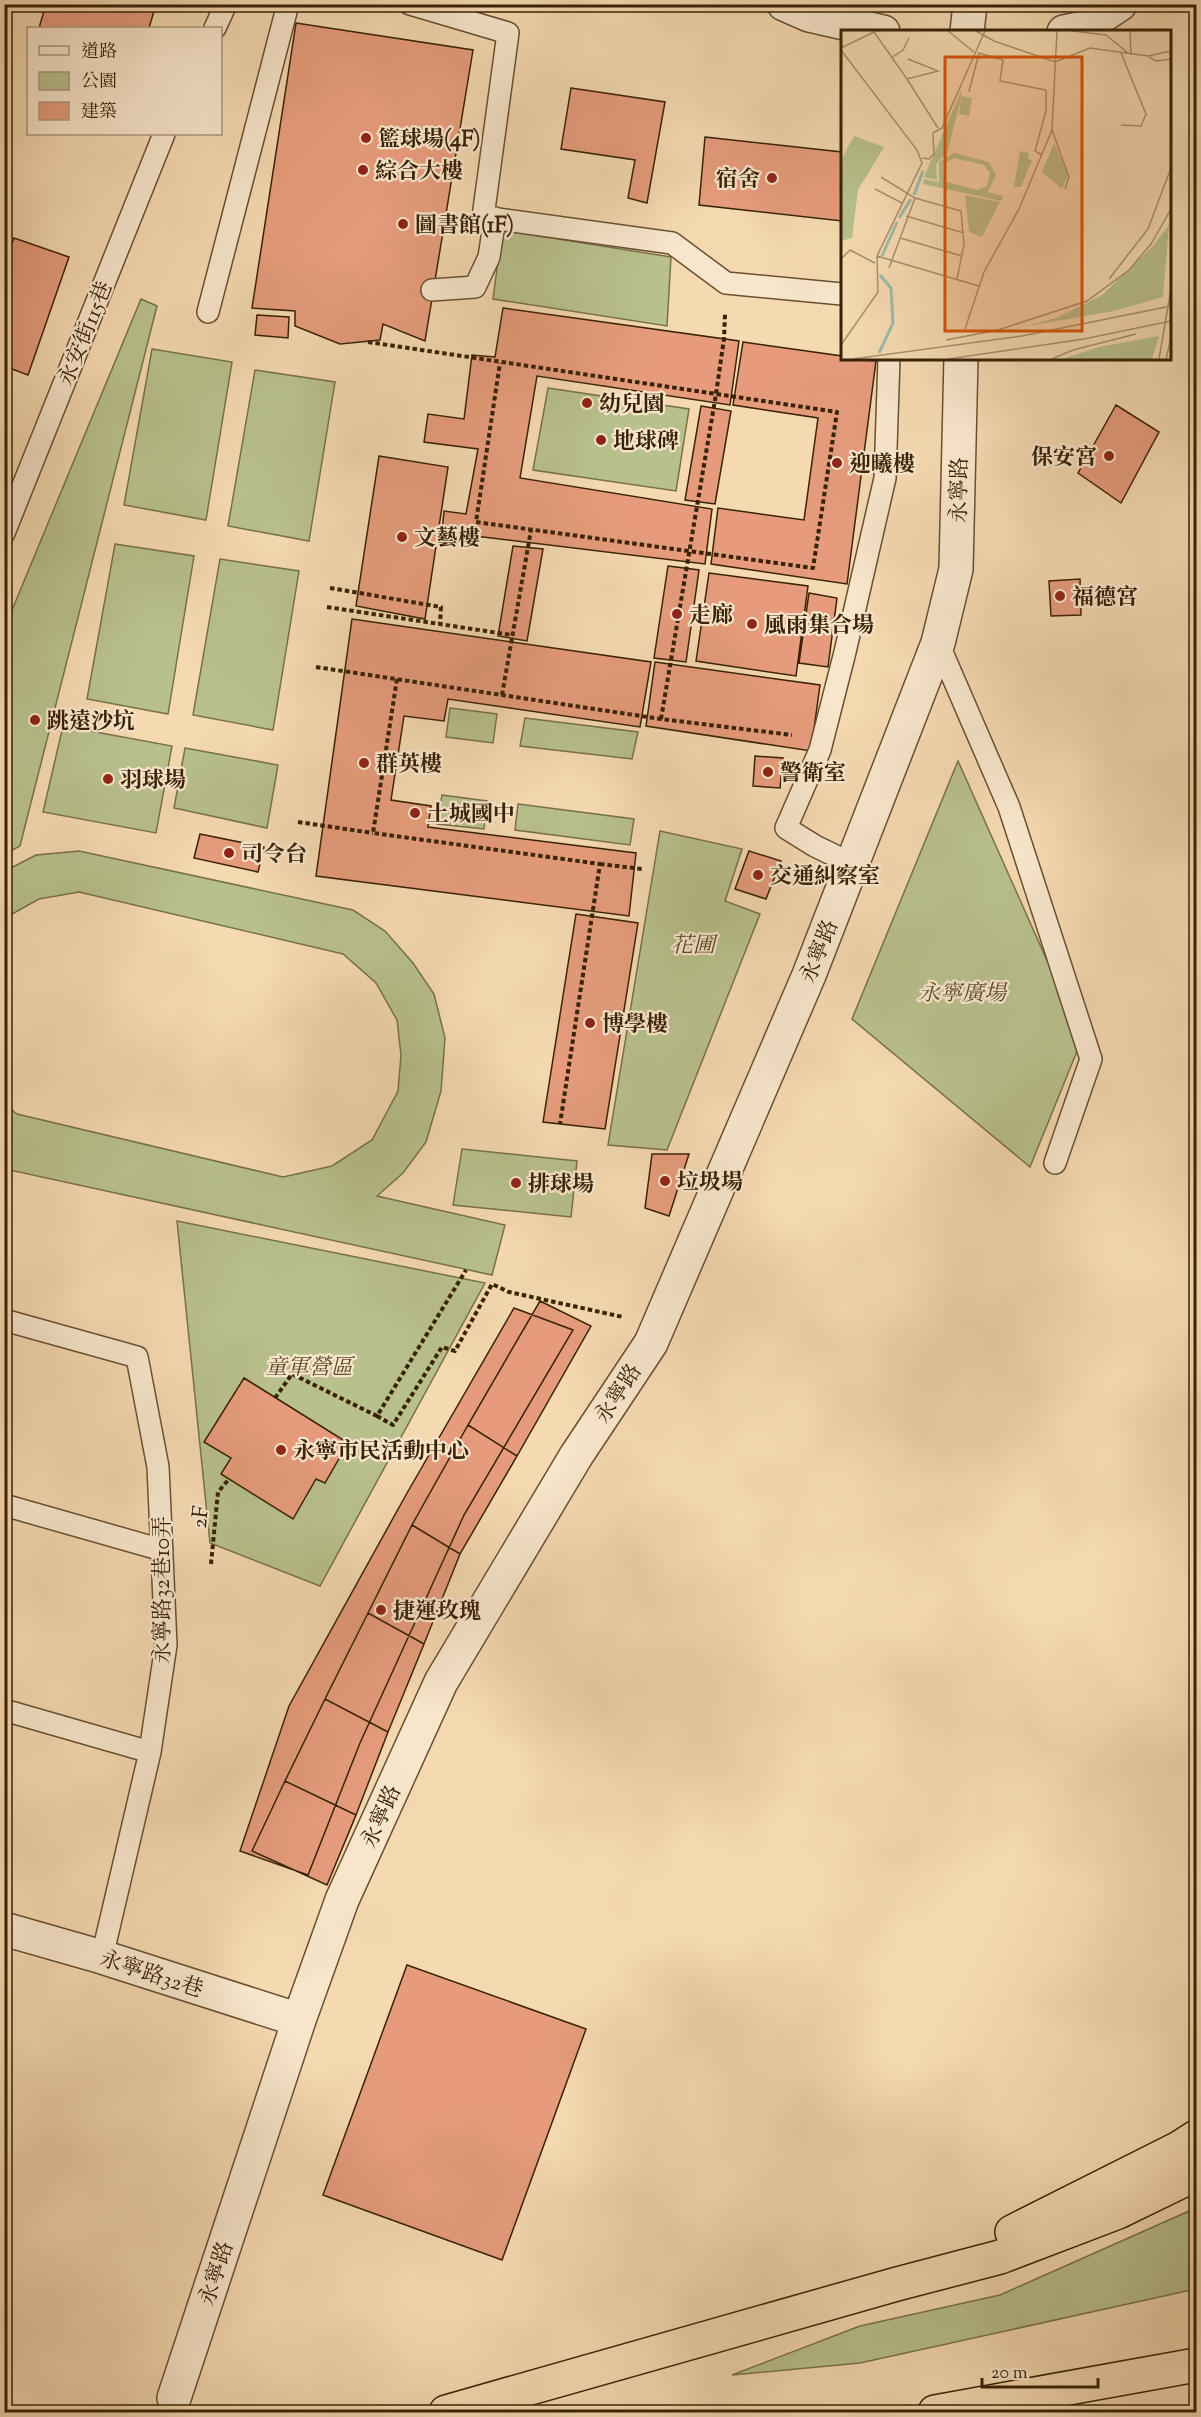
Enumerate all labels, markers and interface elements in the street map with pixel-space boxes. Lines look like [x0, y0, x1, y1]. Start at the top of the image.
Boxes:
legend [27, 27, 222, 135]
inset map [841, 30, 1171, 360]
text: 道路 [81, 40, 117, 66]
text: 公園 [81, 70, 117, 96]
text: 建築 [81, 100, 117, 126]
place label: 籃球場(4F) [378, 125, 481, 157]
marker: 籃球場(4F) [359, 131, 373, 145]
place label: 綜合大樓 [375, 157, 463, 189]
marker: 綜合大樓 [356, 163, 370, 177]
place label: 宿舍 [716, 165, 760, 197]
marker: 宿舍 [765, 171, 779, 185]
place label: 圖書館(1F) [415, 211, 514, 243]
marker: 圖書館(1F) [396, 217, 410, 231]
street label: 永安街115巷 [51, 277, 122, 391]
place label: 幼兒園 [599, 390, 665, 422]
marker: 幼兒園 [580, 396, 594, 410]
place label: 地球碑 [613, 427, 679, 459]
marker: 地球碑 [594, 433, 608, 447]
place label: 保安宮 [1031, 443, 1097, 475]
marker: 保安宮 [1102, 449, 1116, 463]
place label: 迎曦樓 [849, 450, 915, 482]
marker: 迎曦樓 [830, 456, 844, 470]
street label: 永寧路 [944, 457, 978, 523]
place label: 文藝樓 [414, 524, 480, 556]
marker: 文藝樓 [395, 530, 409, 544]
place label: 福德宮 [1072, 583, 1138, 615]
marker: 福德宮 [1053, 589, 1067, 603]
place label: 走廊 [689, 601, 733, 633]
marker: 走廊 [670, 607, 684, 621]
place label: 風雨集合場 [764, 611, 874, 643]
marker: 風雨集合場 [745, 617, 759, 631]
place label: 跳遠沙坑 [47, 707, 135, 739]
marker: 跳遠沙坑 [28, 713, 42, 727]
place label: 群英樓 [376, 750, 442, 782]
marker: 群英樓 [357, 756, 371, 770]
place label: 警衛室 [780, 759, 846, 791]
marker: 警衛室 [761, 765, 775, 779]
place label: 羽球場 [120, 766, 186, 798]
marker: 羽球場 [101, 772, 115, 786]
place label: 土城國中 [427, 800, 515, 832]
marker: 土城國中 [408, 806, 422, 820]
place label: 司令台 [241, 840, 307, 872]
marker: 司令台 [222, 846, 236, 860]
place label: 交通糾察室 [770, 862, 880, 894]
marker: 交通糾察室 [751, 868, 765, 882]
street label: 永寧路 [794, 916, 848, 989]
park label: 花圃 [671, 931, 718, 963]
park label: 永寧廣場 [918, 979, 1008, 1011]
place label: 博學樓 [602, 1010, 668, 1042]
marker: 博學樓 [583, 1016, 597, 1030]
place label: 垃圾場 [677, 1168, 743, 1200]
place label: 排球場 [528, 1170, 594, 1202]
marker: 垃圾場 [658, 1174, 672, 1188]
marker: 排球場 [509, 1176, 523, 1190]
park label: 童軍營區 [265, 1353, 356, 1385]
street label: 永寧路 [588, 1358, 651, 1431]
place label: 永寧市民活動中心 [293, 1437, 469, 1469]
marker: 永寧市民活動中心 [274, 1443, 288, 1457]
street label: 2F [185, 1504, 219, 1530]
street label: 永寧路32巷10弄 [148, 1516, 180, 1664]
place label: 捷運玫瑰 [393, 1597, 481, 1629]
marker: 捷運玫瑰 [374, 1603, 388, 1617]
street label: 永寧路 [355, 1781, 411, 1854]
street label: 永寧路32巷 [95, 1944, 207, 2008]
street label: 永寧路 [192, 2238, 243, 2310]
scale bar [982, 2351, 1098, 2389]
text: 20 m [991, 2361, 1028, 2387]

